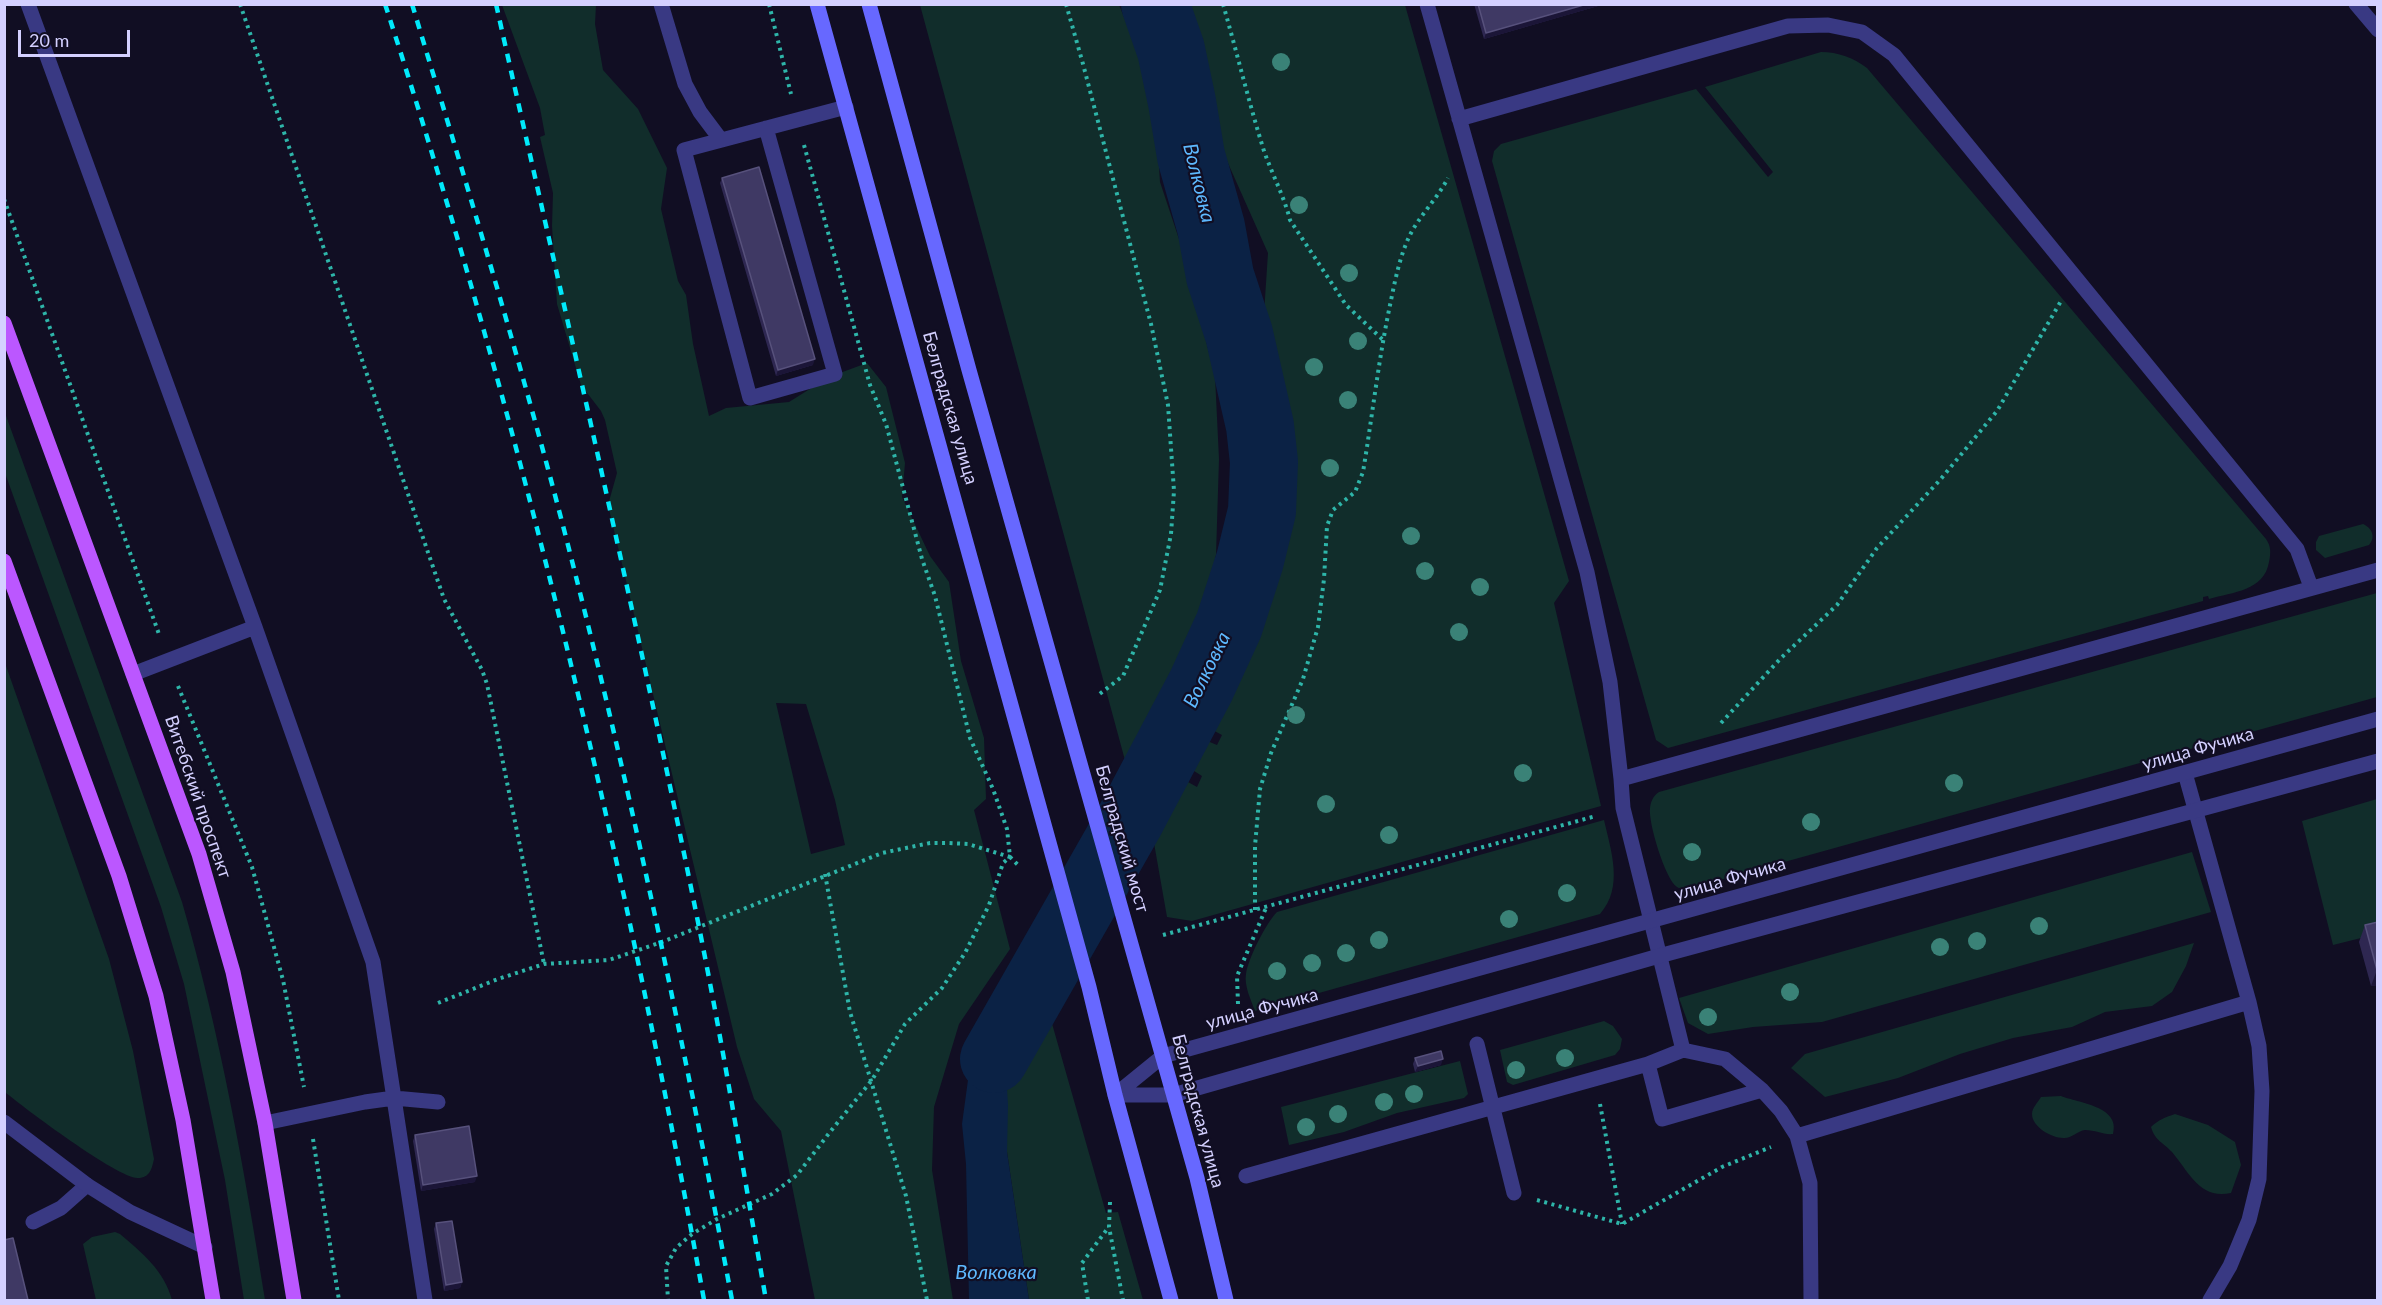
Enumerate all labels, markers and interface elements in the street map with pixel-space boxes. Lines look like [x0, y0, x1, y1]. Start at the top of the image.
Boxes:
scale bar [21, 18, 134, 56]
text: 20 m [29, 29, 69, 51]
water label: Волковка [1178, 141, 1220, 225]
street label: Белградская улица [918, 329, 982, 487]
water label: Волковка [1178, 628, 1236, 712]
street label: Витебский проспект [160, 713, 236, 881]
street label: улица Фучика [2140, 723, 2256, 775]
street label: Белградский мост [1091, 763, 1153, 915]
street label: улица Фучика [1672, 853, 1788, 905]
street label: улица Фучика [1204, 984, 1320, 1034]
street label: Белградская улица [1167, 1032, 1229, 1190]
water label: Волковка [955, 1261, 1037, 1285]

